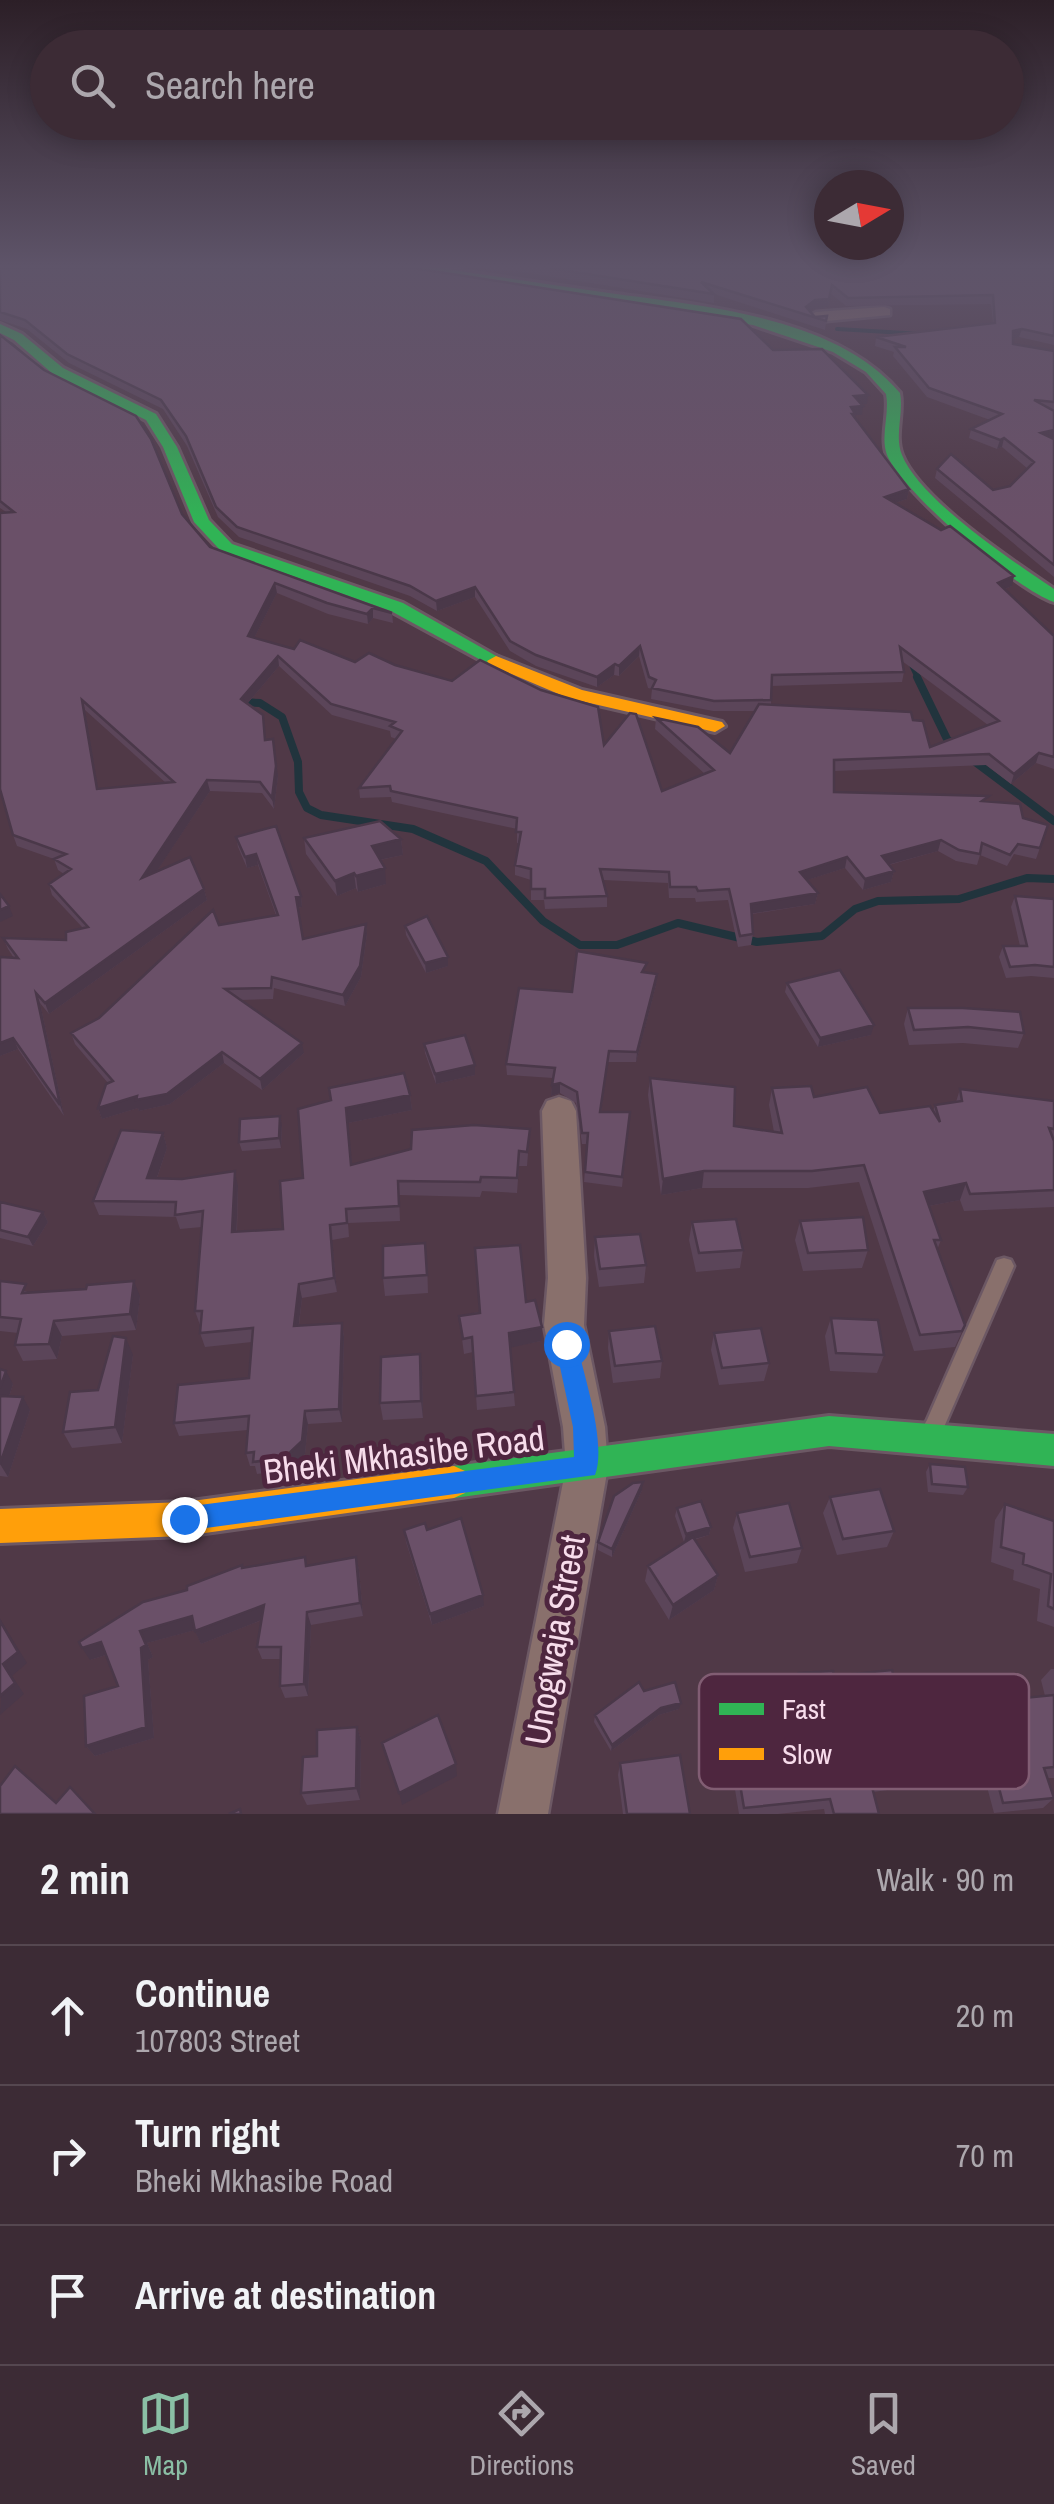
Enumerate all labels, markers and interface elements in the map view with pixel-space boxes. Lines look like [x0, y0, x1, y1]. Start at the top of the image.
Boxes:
search box [30, 30, 1024, 140]
icon: search [65, 58, 120, 113]
text: Search here [145, 60, 315, 111]
north arrow [814, 170, 904, 260]
route start [544, 1322, 590, 1368]
street label: Bheki Mkhasibe Road [261, 1414, 547, 1495]
route end [162, 1497, 208, 1543]
street label: Unogwaja Street [513, 1531, 596, 1748]
legend [699, 1674, 1029, 1789]
text: Fast [782, 1690, 826, 1728]
text: Slow [782, 1735, 832, 1773]
text: 2 min [40, 1851, 130, 1907]
text: Walk · 90 m [876, 1858, 1014, 1901]
text: Continue [135, 1968, 270, 2019]
icon: ahead [40, 1988, 95, 2043]
text: 20 m [956, 1994, 1014, 2037]
text: 107803 Street [135, 2019, 300, 2062]
text: Turn right [135, 2108, 280, 2159]
icon: right [40, 2128, 95, 2183]
text: 70 m [956, 2134, 1014, 2177]
text: Bheki Mkhasibe Road [135, 2159, 393, 2202]
icon: arrive [40, 2268, 95, 2323]
text: Arrive at destination [135, 2270, 436, 2321]
tab: Map [138, 2386, 193, 2484]
tab: Directions [470, 2386, 574, 2484]
tab: Saved [851, 2386, 916, 2484]

